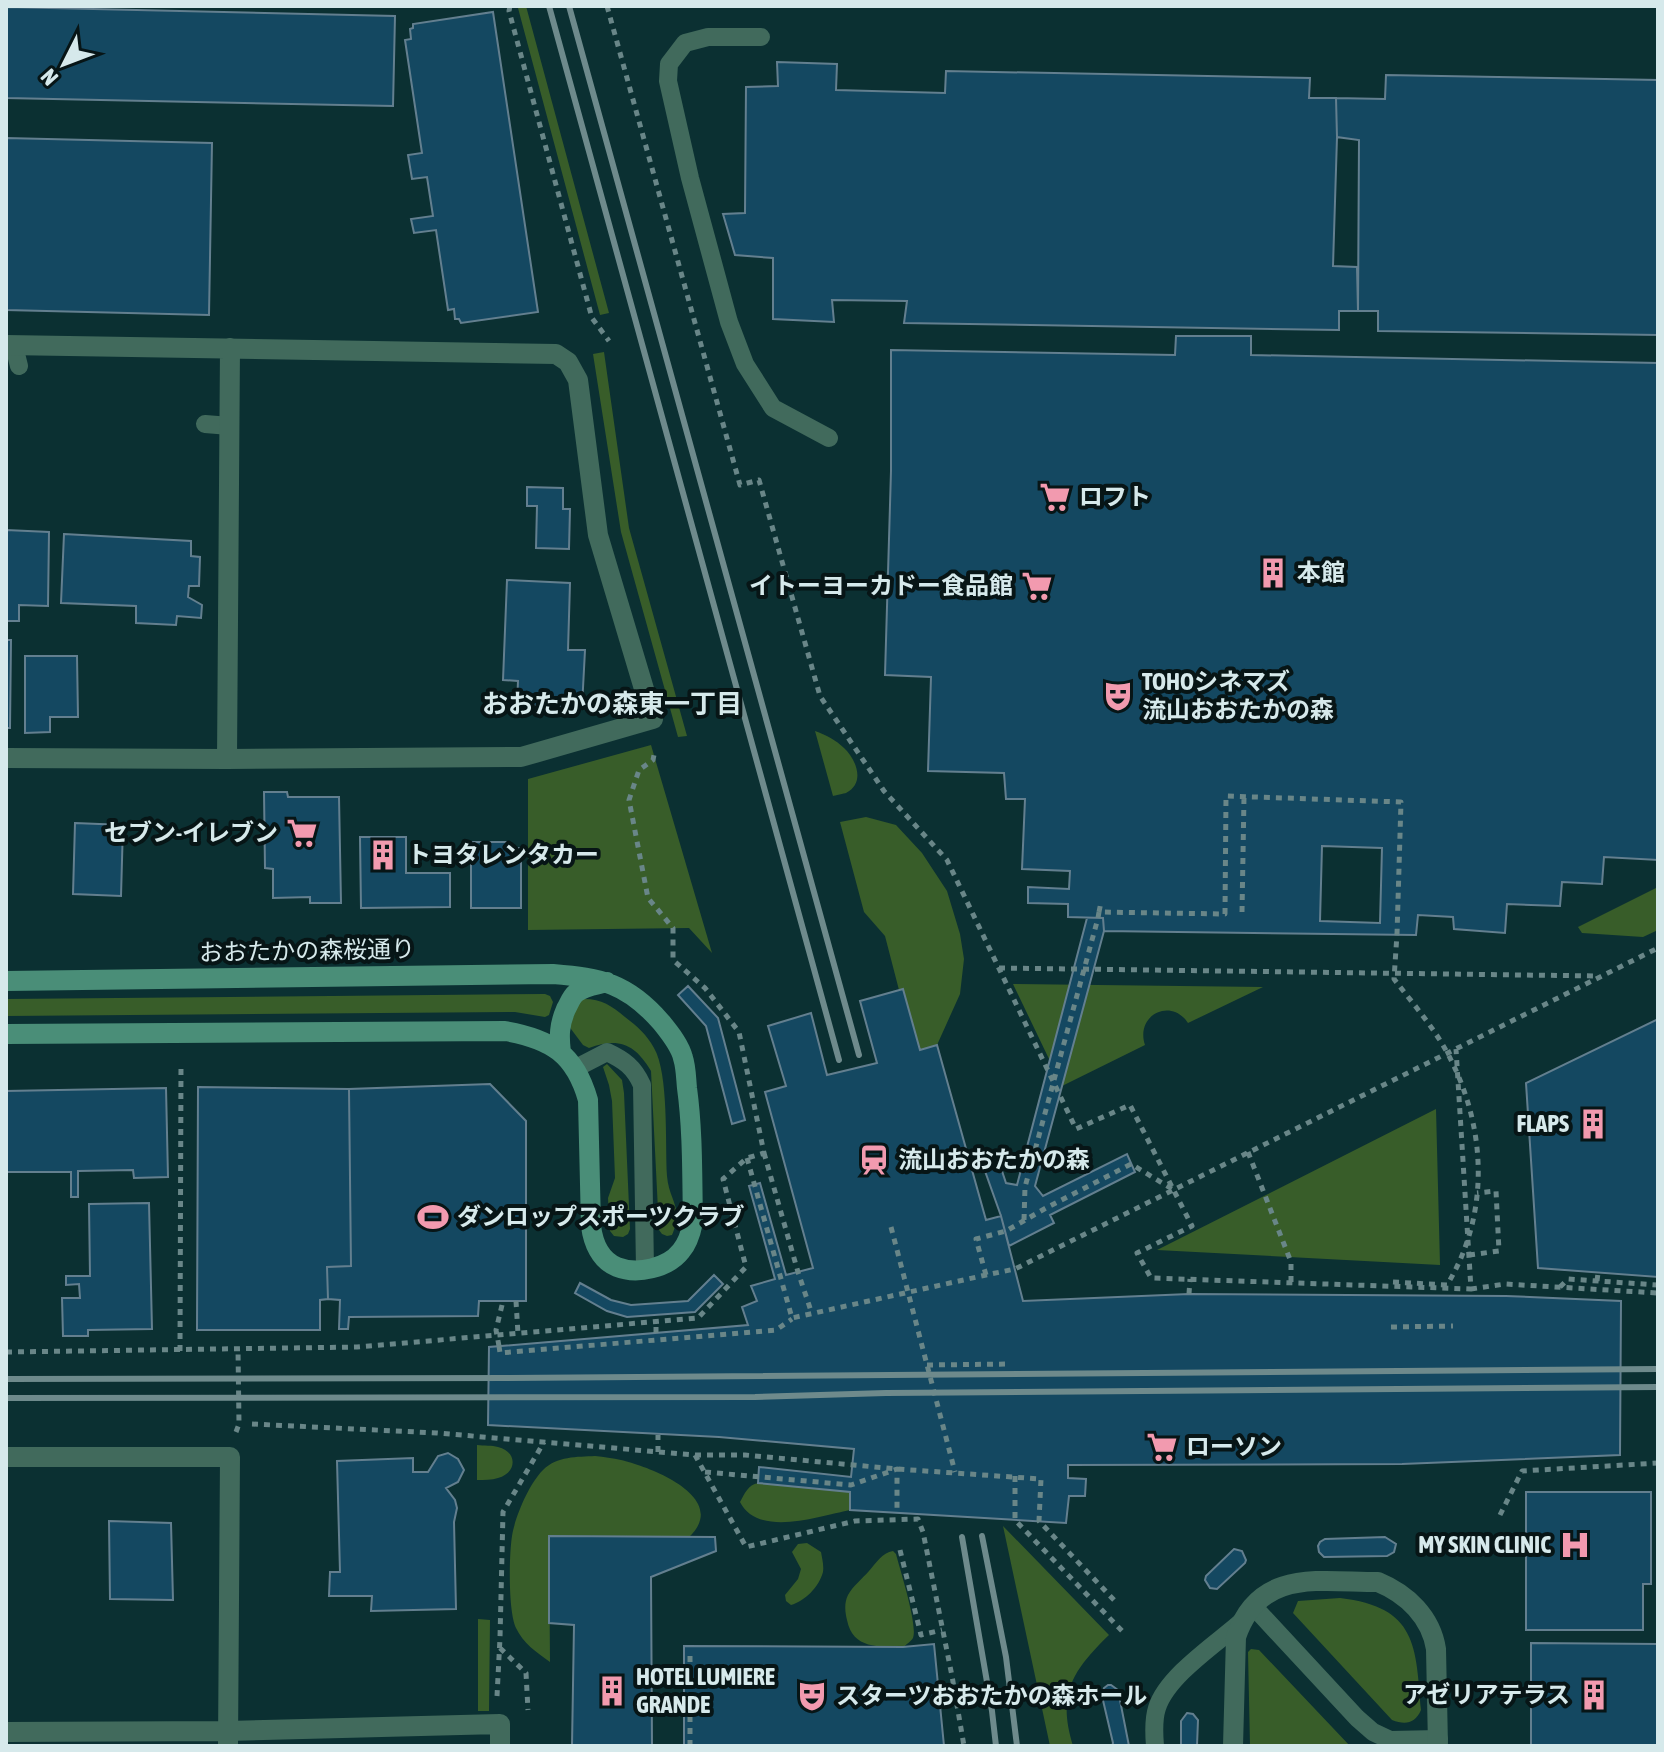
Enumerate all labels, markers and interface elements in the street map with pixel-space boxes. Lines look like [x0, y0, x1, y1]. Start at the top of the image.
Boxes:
north arrow [24, 24, 104, 104]
text: N [35, 64, 63, 91]
supermarket icon: ロフト [1038, 480, 1072, 514]
place label: ロフト [1079, 483, 1151, 510]
building icon: 本館 [1256, 556, 1290, 590]
place label: 本館 [1297, 559, 1345, 586]
supermarket icon: イトーヨーカドー食品館 [1020, 569, 1054, 603]
place label: イトーヨーカドー食品館 [749, 572, 1013, 599]
place label: TOHOシネマズ 流山おおたかの森 [1142, 668, 1334, 723]
theatre icon: TOHOシネマズ 流山おおたかの森 [1101, 679, 1135, 713]
district label: おおたかの森東一丁目 [482, 689, 742, 719]
supermarket icon: セブン-イレブン [285, 816, 319, 850]
place label: セブン-イレブン [104, 819, 278, 846]
building icon: トヨタレンタカー [366, 838, 400, 872]
place label: トヨタレンタカー [407, 841, 599, 868]
street label: おおたかの森桜通り [199, 935, 415, 966]
building icon: FLAPS [1576, 1107, 1610, 1141]
place label: FLAPS [1516, 1110, 1569, 1137]
station icon: 流山おおたかの森 [857, 1143, 891, 1177]
place label: 流山おおたかの森 [898, 1146, 1090, 1173]
sports icon: ダンロップスポーツクラブ [416, 1200, 450, 1234]
place label: ダンロップスポーツクラブ [457, 1203, 745, 1230]
supermarket icon: ローソン [1145, 1430, 1179, 1464]
place label: ローソン [1186, 1433, 1282, 1460]
hospital icon: MY SKIN CLINIC [1558, 1528, 1592, 1562]
place label: MY SKIN CLINIC [1418, 1531, 1551, 1558]
place label: HOTEL LUMIERE GRANDE [636, 1663, 775, 1718]
building icon: HOTEL LUMIERE GRANDE [595, 1674, 629, 1708]
building icon: アゼリアテラス [1577, 1678, 1611, 1712]
theatre icon: スターツおおたかの森ホール [795, 1679, 829, 1713]
place label: アゼリアテラス [1403, 1681, 1570, 1708]
place label: スターツおおたかの森ホール [836, 1682, 1148, 1709]

